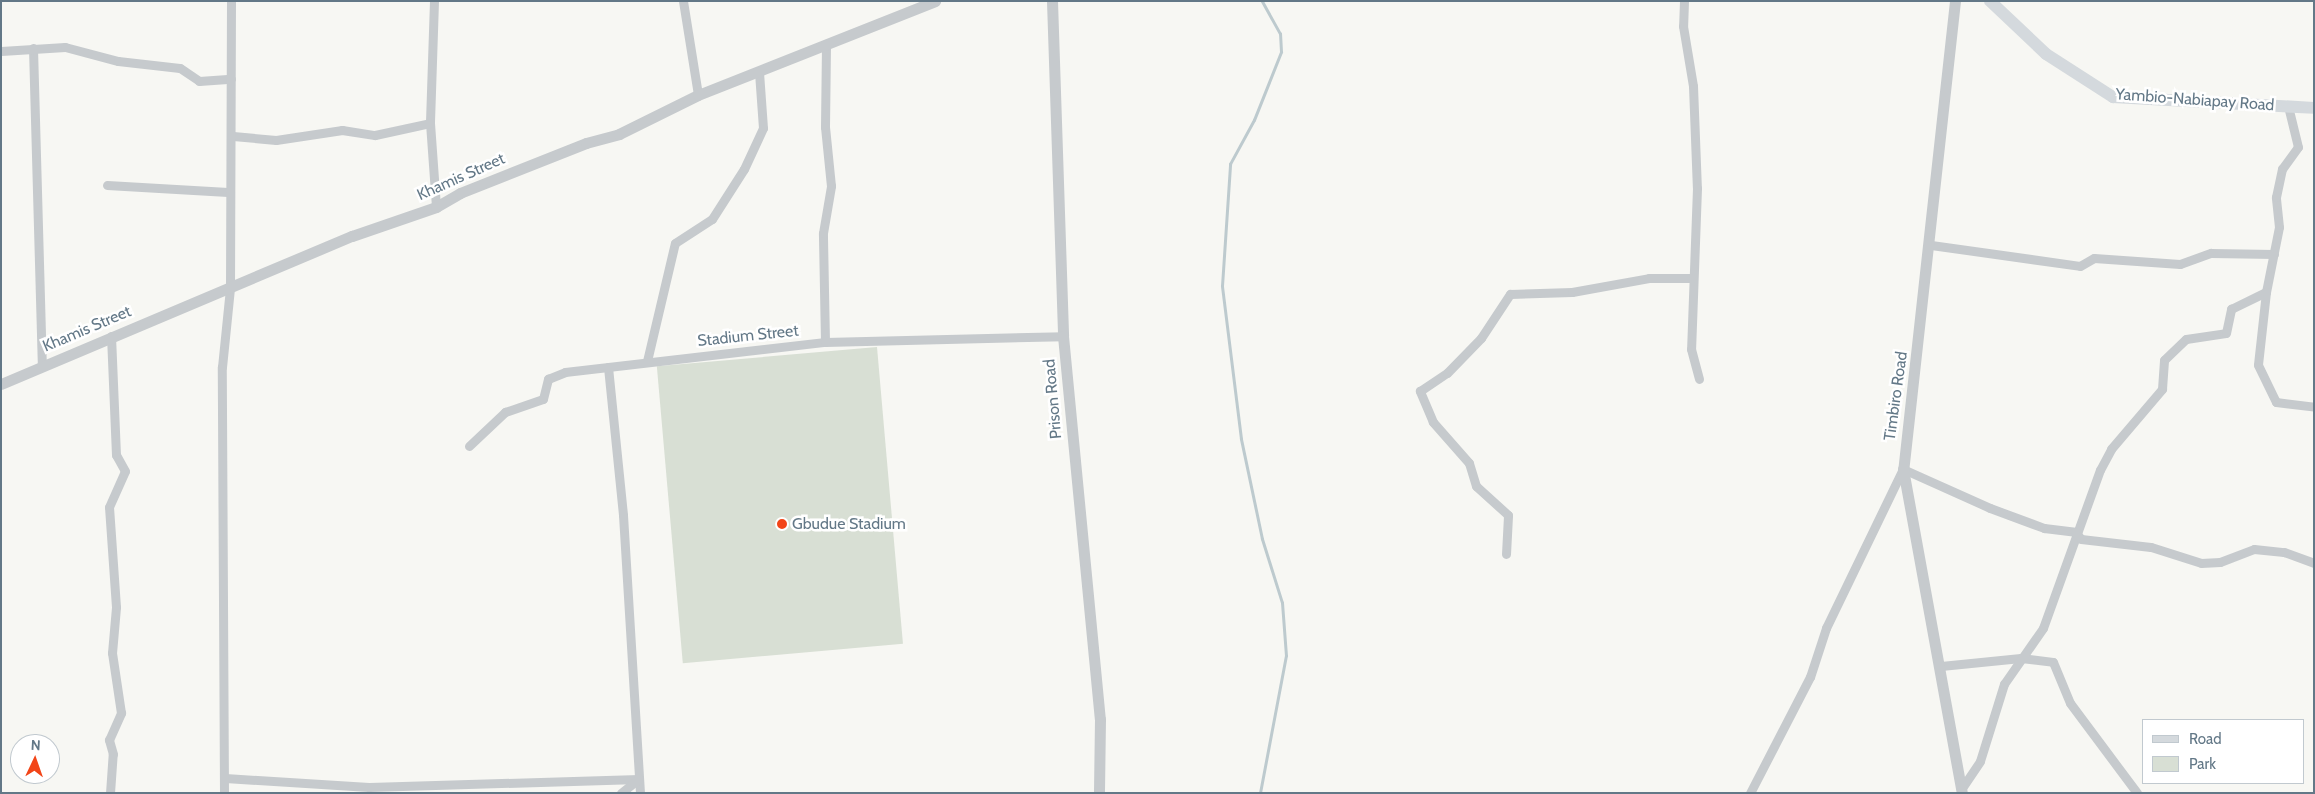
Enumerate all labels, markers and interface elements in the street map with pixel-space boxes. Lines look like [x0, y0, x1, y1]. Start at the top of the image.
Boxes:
street label: Yambio-Nabiapay Road [2115, 85, 2275, 115]
street label: Khamis Street [414, 149, 508, 205]
street label: Khamis Street [40, 302, 134, 356]
street label: Stadium Street [696, 321, 800, 351]
street label: Timbiro Road [1880, 350, 1912, 442]
street label: Prison Road [1040, 358, 1066, 440]
place label: Gbudue Stadium [792, 514, 906, 534]
marker: Gbudue Stadium [776, 518, 788, 530]
legend [2142, 719, 2305, 784]
text: Road [2189, 730, 2222, 748]
north arrow [10, 734, 60, 784]
text: N [30, 736, 41, 754]
text: Park [2189, 755, 2216, 773]

